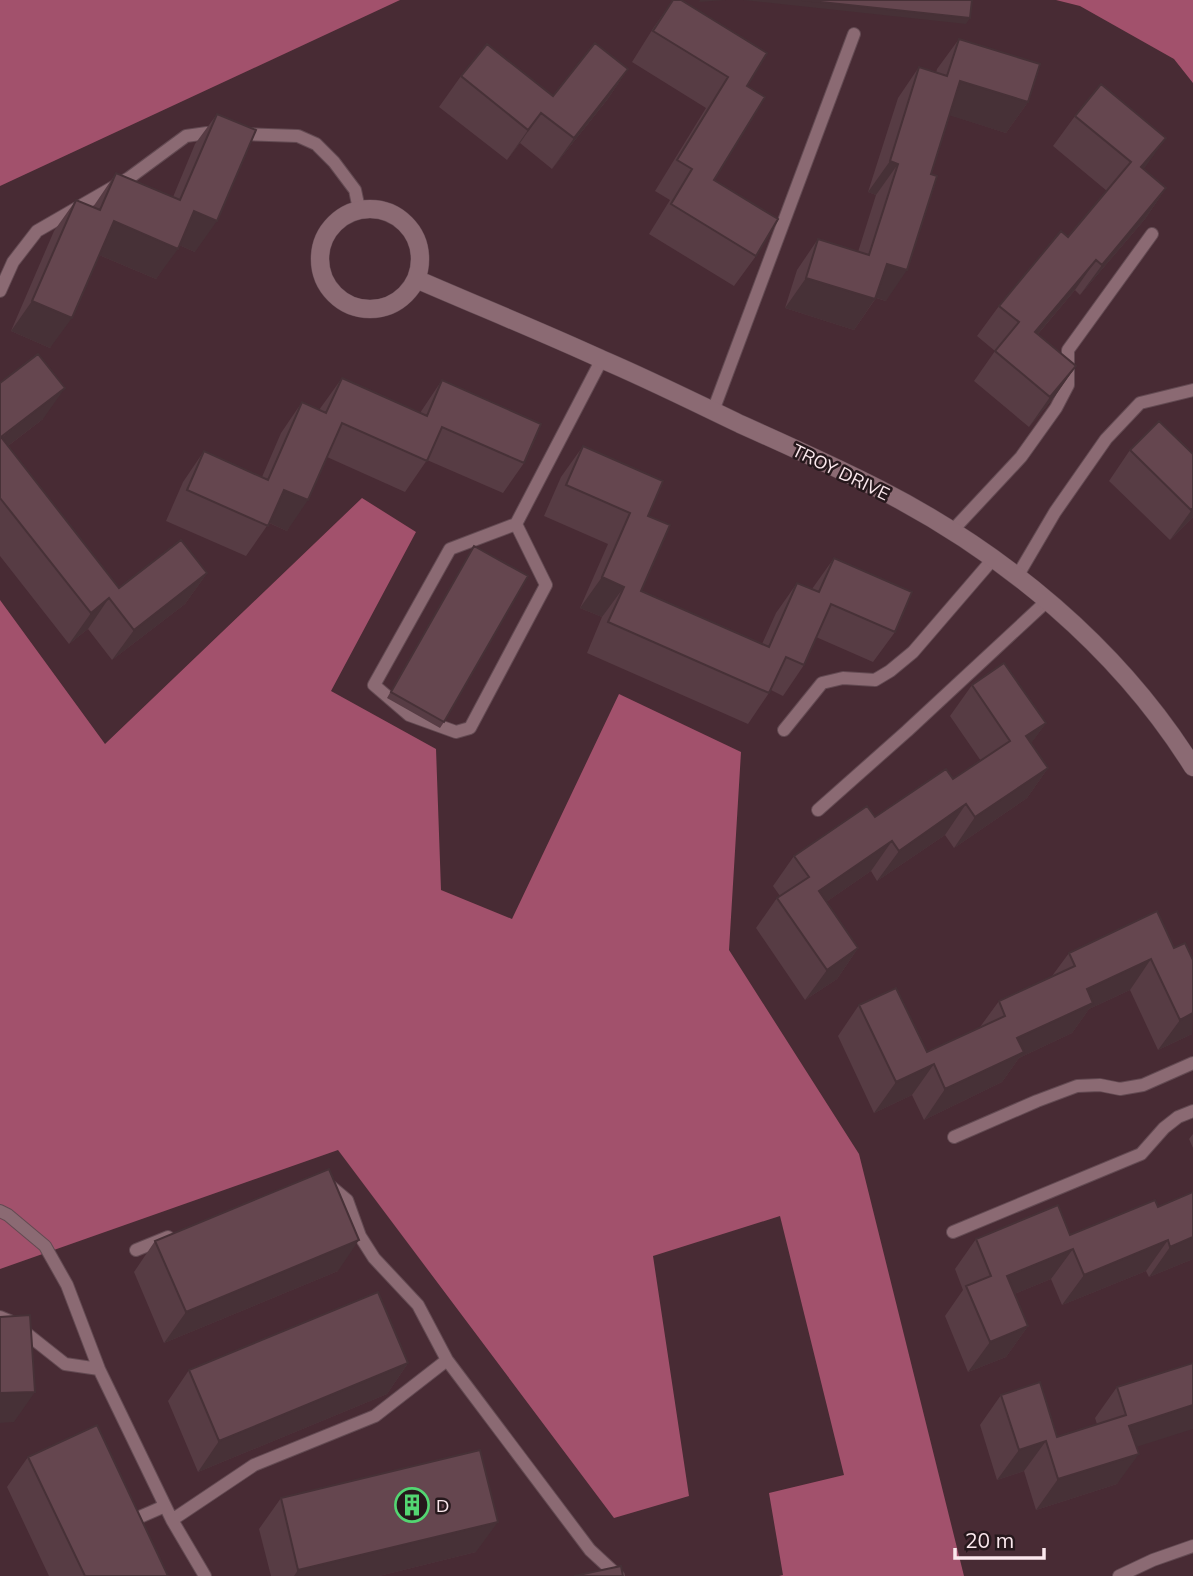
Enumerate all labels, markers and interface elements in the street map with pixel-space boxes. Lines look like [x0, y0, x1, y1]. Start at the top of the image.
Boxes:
street label: TROY DRIVE [788, 438, 894, 506]
building icon: D [393, 1486, 431, 1524]
place label: D [436, 1494, 449, 1517]
scale bar [955, 1516, 1044, 1560]
text: 20 m [965, 1527, 1014, 1553]

